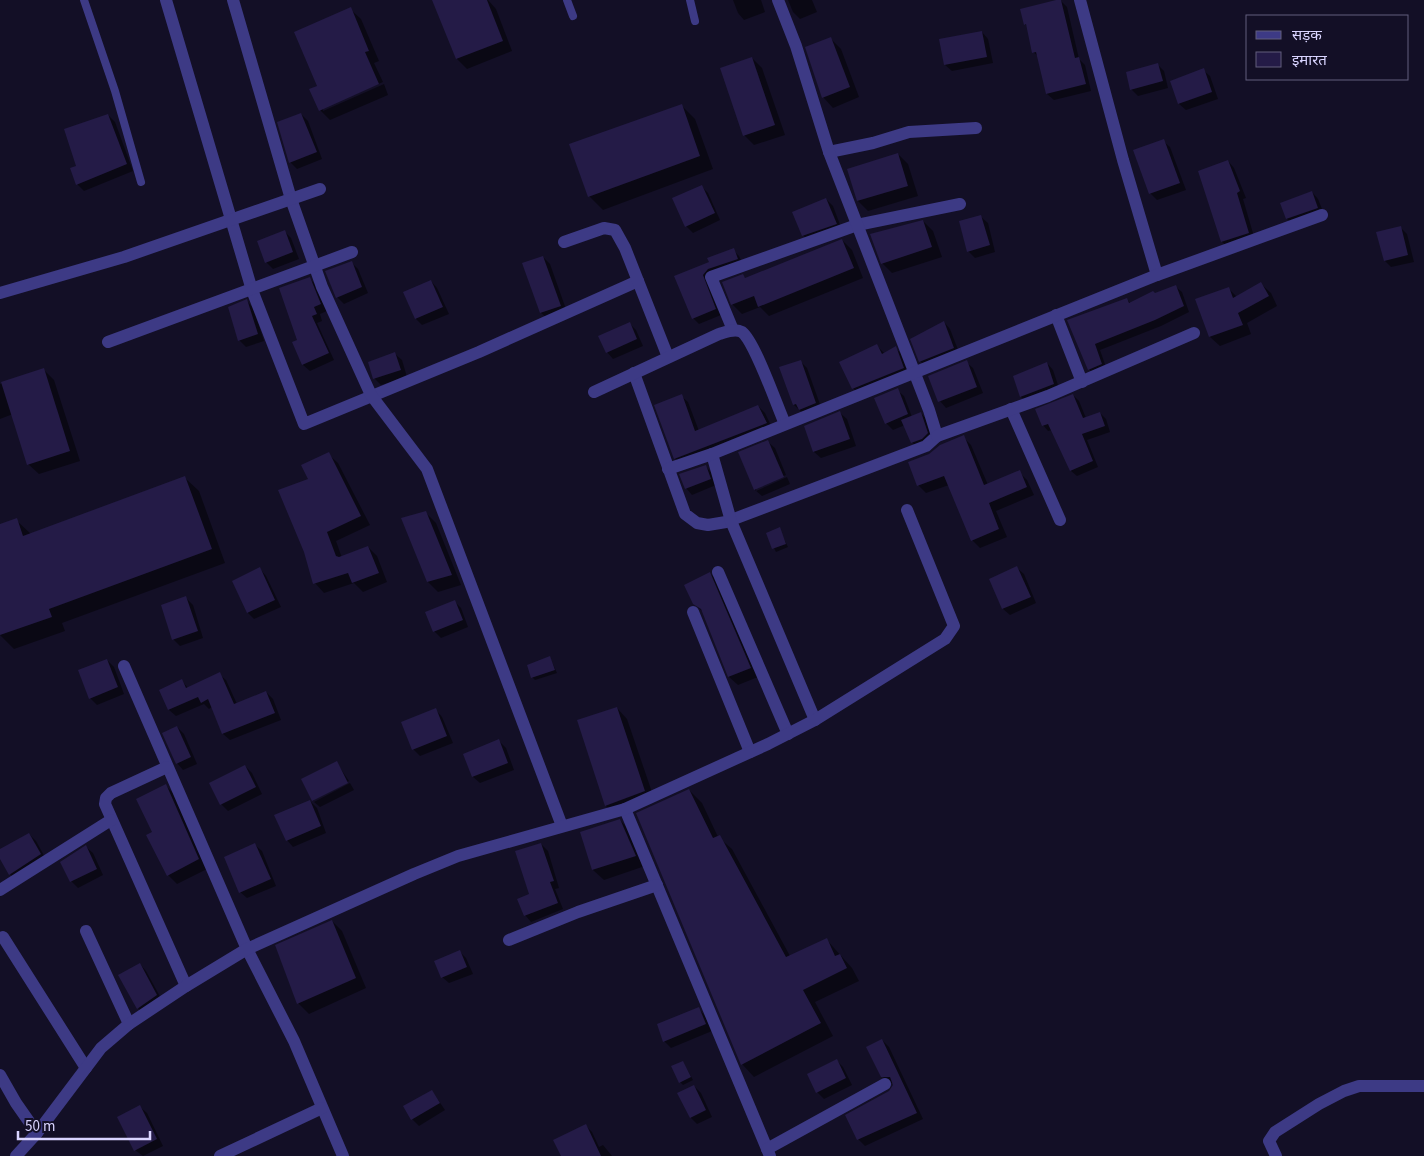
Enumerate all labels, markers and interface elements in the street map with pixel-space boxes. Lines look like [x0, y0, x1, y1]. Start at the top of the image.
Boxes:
legend [1246, 15, 1409, 80]
text: सड़क [1292, 25, 1322, 46]
text: इमारत [1292, 50, 1327, 71]
scale bar [18, 1108, 150, 1140]
text: 50 m [25, 1116, 55, 1137]

